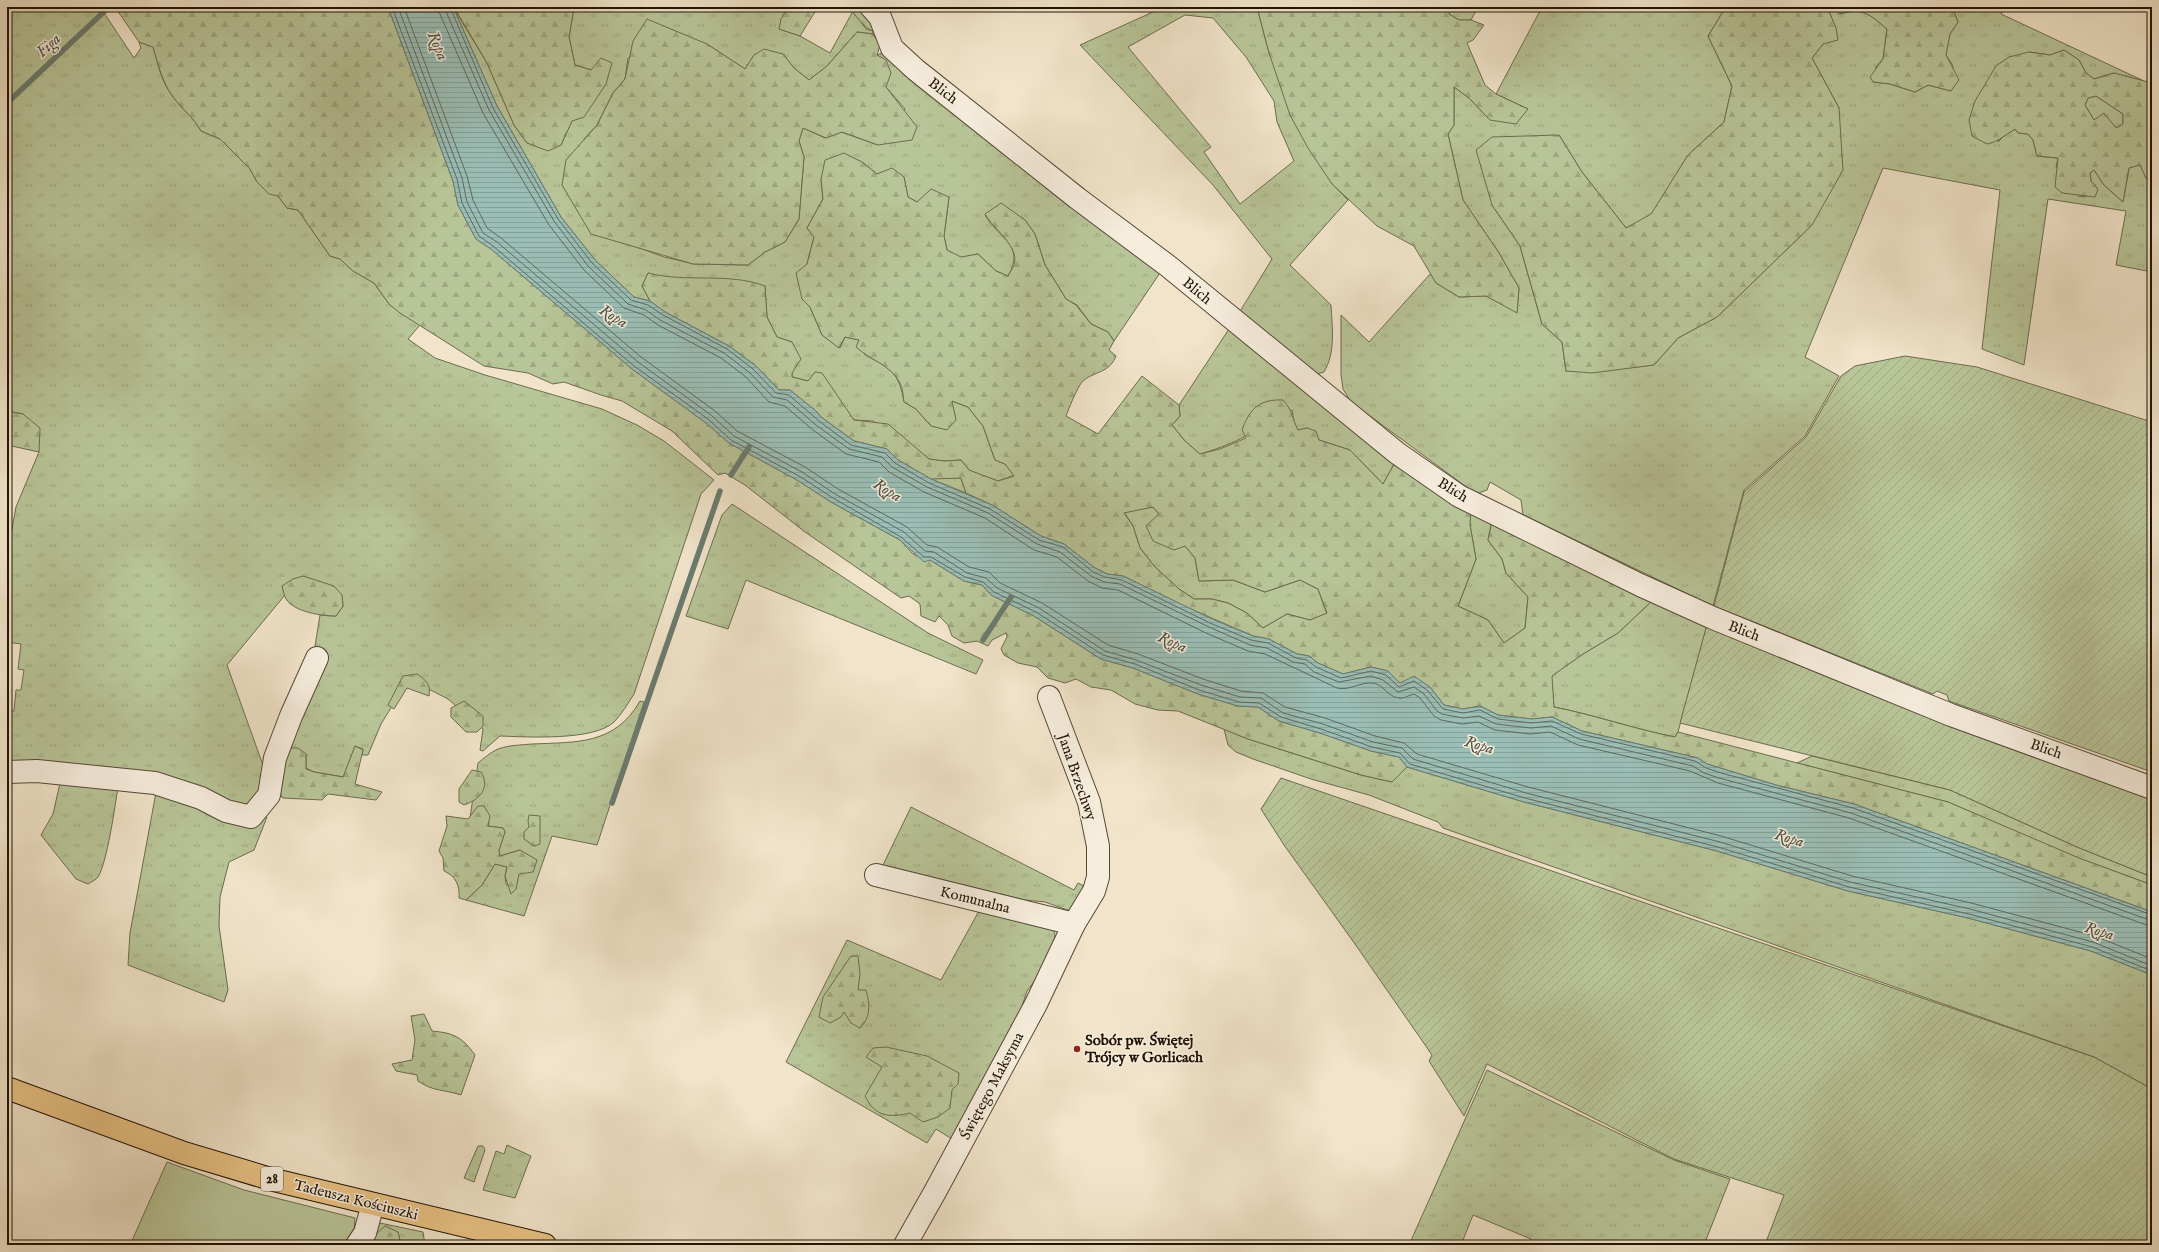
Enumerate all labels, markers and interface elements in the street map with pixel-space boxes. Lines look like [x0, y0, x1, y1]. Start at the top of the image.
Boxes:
water label: Ropa [422, 28, 452, 64]
water label: Figa [32, 30, 66, 62]
street label: Blich [924, 74, 962, 108]
street label: Blich [1178, 273, 1216, 309]
water label: Ropa [595, 301, 631, 333]
street label: Blich [1434, 473, 1472, 507]
water label: Ropa [869, 475, 905, 507]
street label: Blich [1725, 616, 1763, 646]
water label: Ropa [1154, 628, 1190, 658]
street label: Jana Brzechwy [1053, 729, 1101, 824]
water label: Ropa [1462, 732, 1496, 760]
street label: Blich [2028, 735, 2064, 763]
water label: Ropa [1772, 825, 1806, 853]
street label: Komunalna [938, 882, 1012, 918]
water label: Ropa [2082, 918, 2116, 946]
street label: Świętego Maksyma [956, 1029, 1029, 1143]
place label: Sobór pw. Świętej Trójcy w Gorlicach [1084, 1031, 1204, 1067]
marker: Sobór pw. Świętej Trójcy w Gorlicach [1072, 1044, 1082, 1054]
road number: 28 [261, 1167, 283, 1191]
street label: Tadeusza Kościuszki [292, 1175, 420, 1225]

